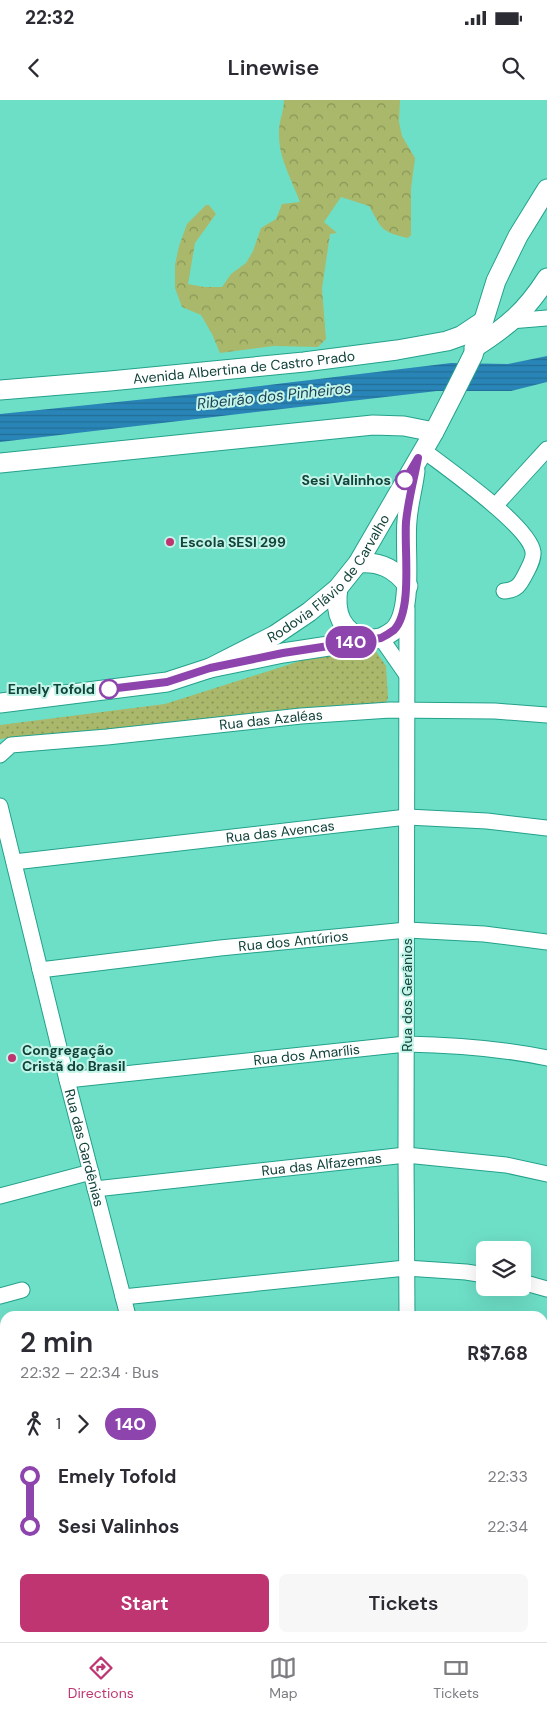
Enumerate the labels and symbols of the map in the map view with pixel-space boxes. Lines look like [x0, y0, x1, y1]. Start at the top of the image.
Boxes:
street label: Avenida Albertina de Castro Prado [132, 347, 356, 388]
water label: Ribeirão dos Pinheiros [196, 378, 352, 414]
marker: Sesi Valinhos [395, 470, 415, 490]
place label: Sesi Valinhos [302, 471, 391, 489]
street label: Rodovia Flávio de Carvalho [264, 511, 393, 646]
place label: Escola SESI 299 [180, 533, 286, 551]
marker: Escola SESI 299 [164, 536, 176, 548]
line badge: 140 [322, 626, 380, 658]
marker: Emely Tofold [99, 679, 119, 699]
place label: Emely Tofold [8, 680, 95, 698]
street label: Rua das Azaléas [218, 706, 323, 734]
street label: Rua das Avencas [225, 816, 336, 847]
street label: Rua dos Antúrios [238, 927, 349, 955]
street label: Rua dos Gerânios [398, 938, 416, 1052]
street label: Rua dos Amarílis [253, 1040, 361, 1069]
place label: Congregação Cristã do Brasil [22, 1041, 126, 1075]
marker: Congregação Cristã do Brasil [6, 1052, 18, 1064]
street label: Rua das Gardênias [61, 1087, 108, 1208]
street label: Rua das Alfazemas [261, 1149, 383, 1180]

